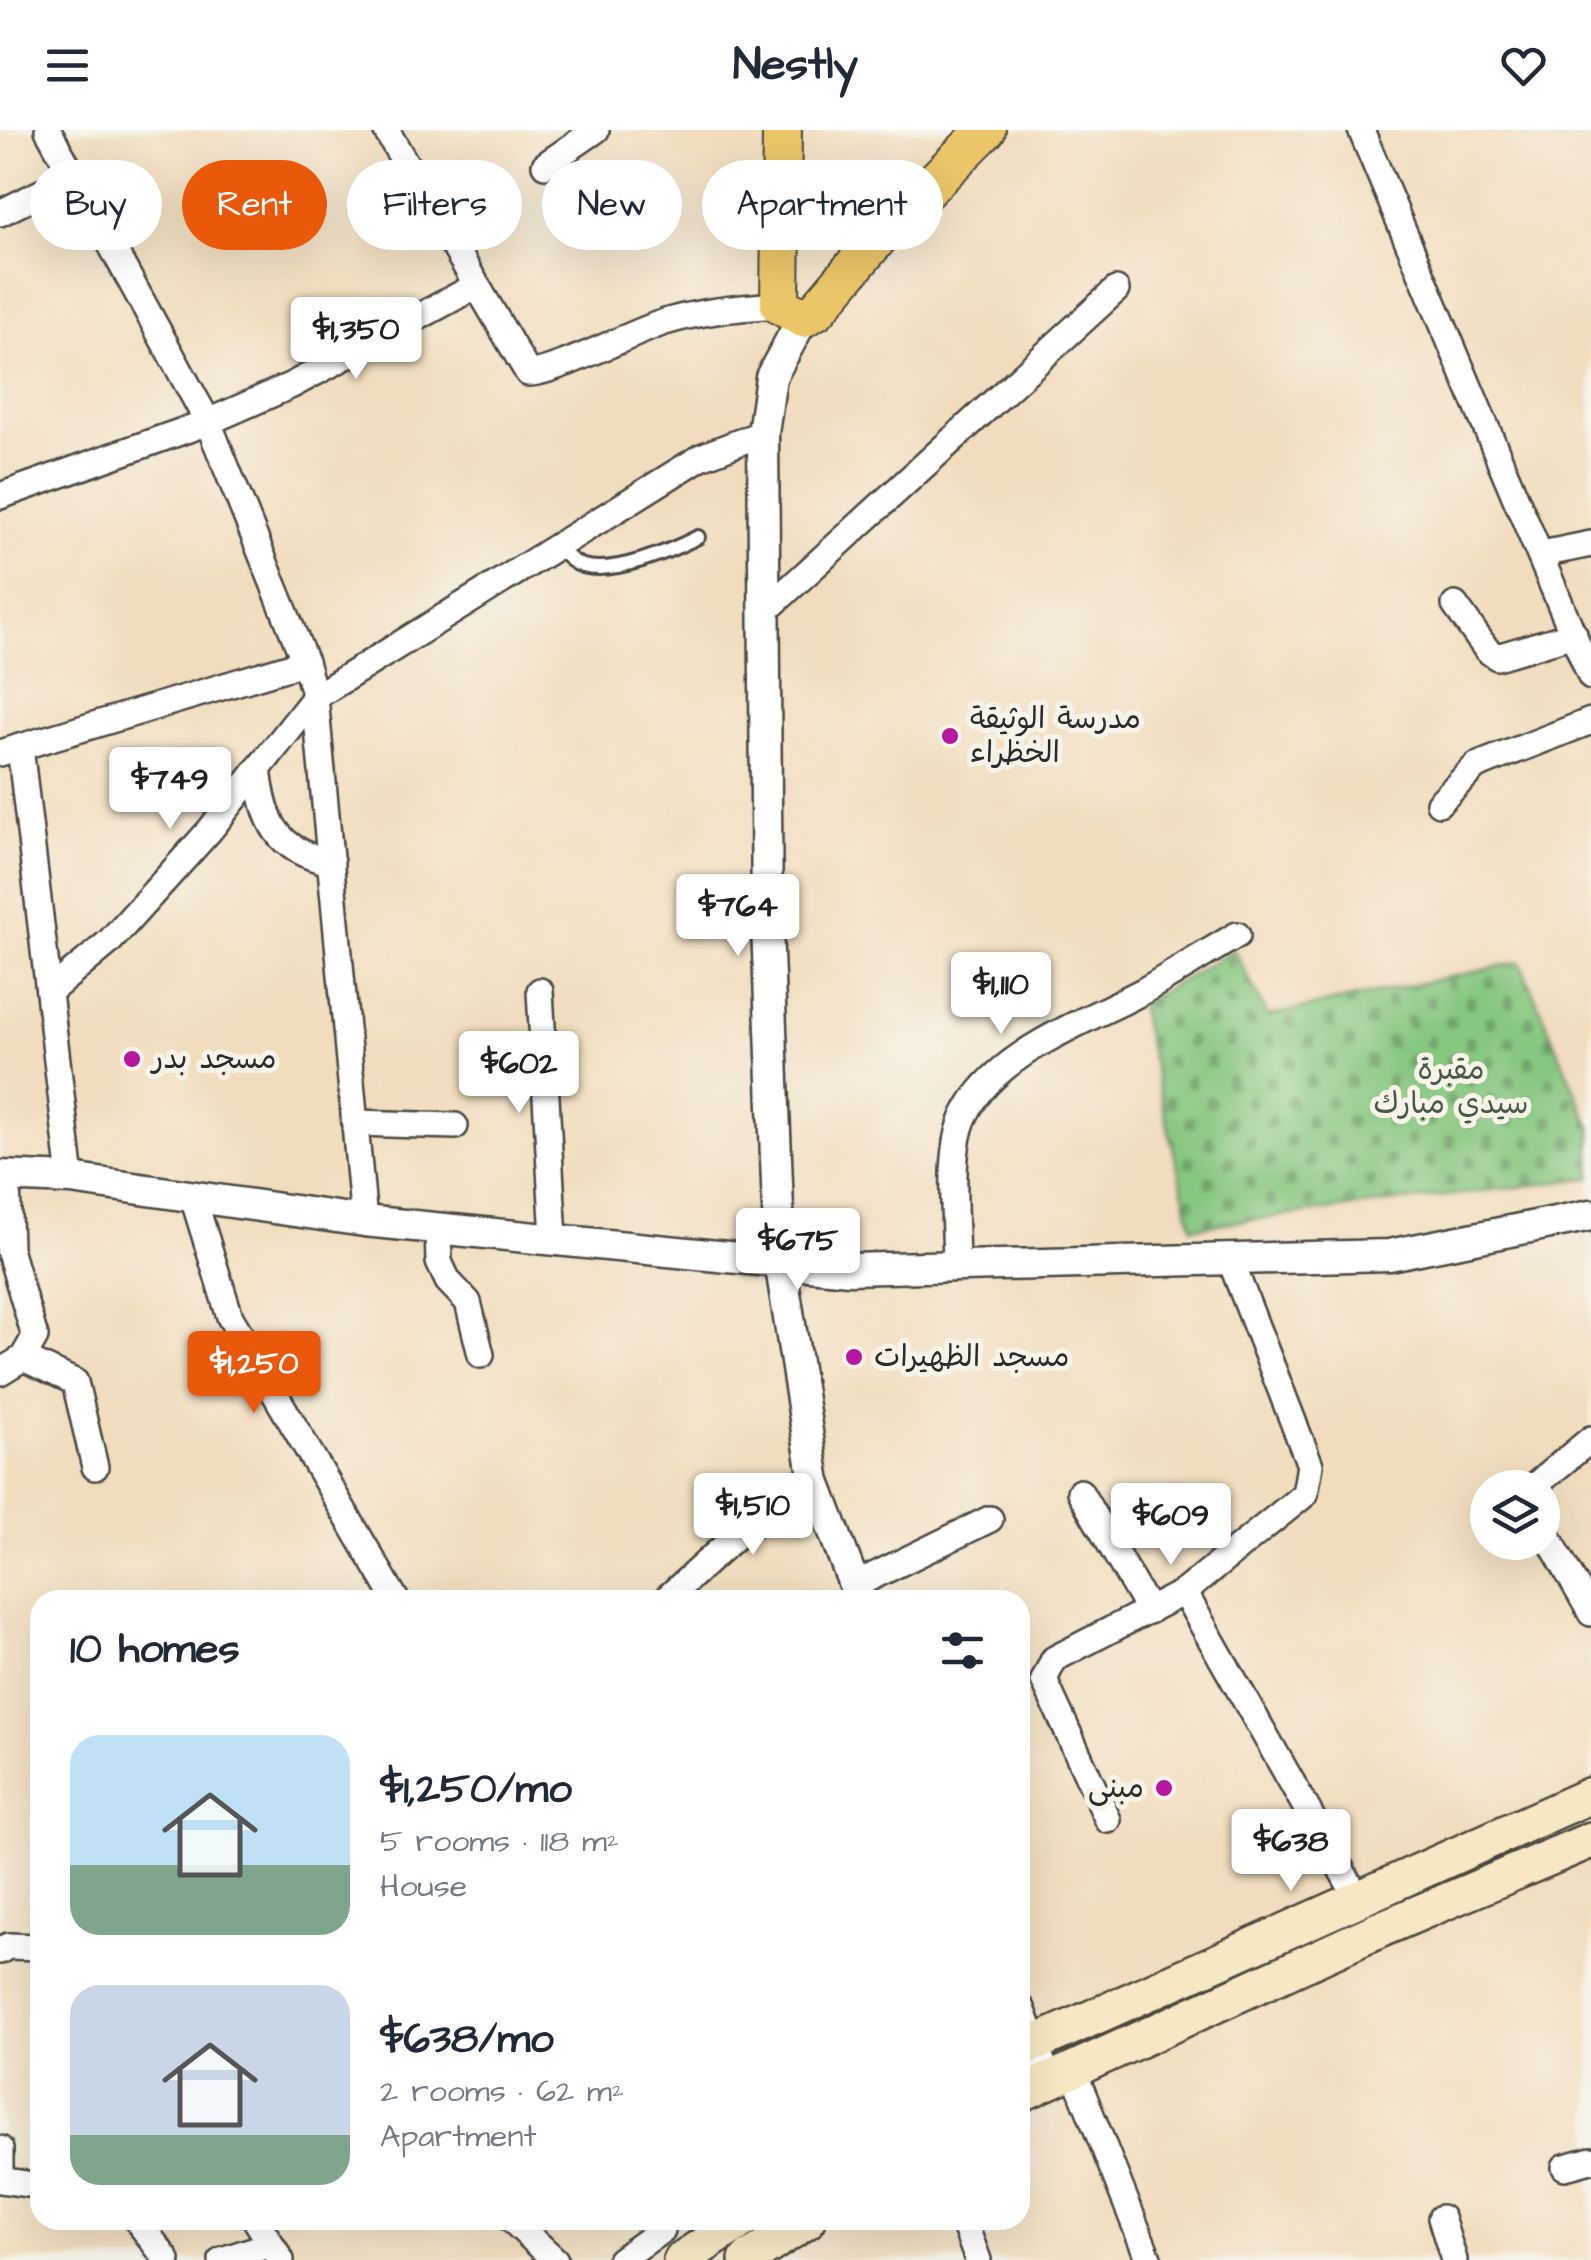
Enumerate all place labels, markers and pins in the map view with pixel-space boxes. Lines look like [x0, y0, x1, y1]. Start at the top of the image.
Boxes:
pin: $1,350 [275, 297, 437, 382]
place label: مدرسة الوثيقة الخظراء [970, 698, 1141, 774]
marker: مدرسة الوثيقة الخظراء [939, 725, 961, 747]
pin: $749 [111, 747, 229, 832]
pin: $764 [679, 874, 797, 959]
pin: $1,110 [920, 952, 1082, 1037]
pin: $602 [460, 1031, 578, 1116]
place label: مسجد بدر [149, 1038, 276, 1080]
marker: مسجد بدر [121, 1048, 143, 1070]
pin: $675 [739, 1208, 857, 1293]
pin: $1,250 [173, 1331, 335, 1416]
place label: مسجد الظهيرات [874, 1336, 1069, 1378]
marker: مسجد الظهيرات [843, 1346, 865, 1368]
pin: $1,510 [672, 1473, 834, 1558]
pin: $609 [1112, 1483, 1230, 1568]
place label: مبنى [1088, 1767, 1144, 1809]
marker: مبنى [1153, 1777, 1175, 1799]
pin: $638 [1232, 1809, 1350, 1894]

